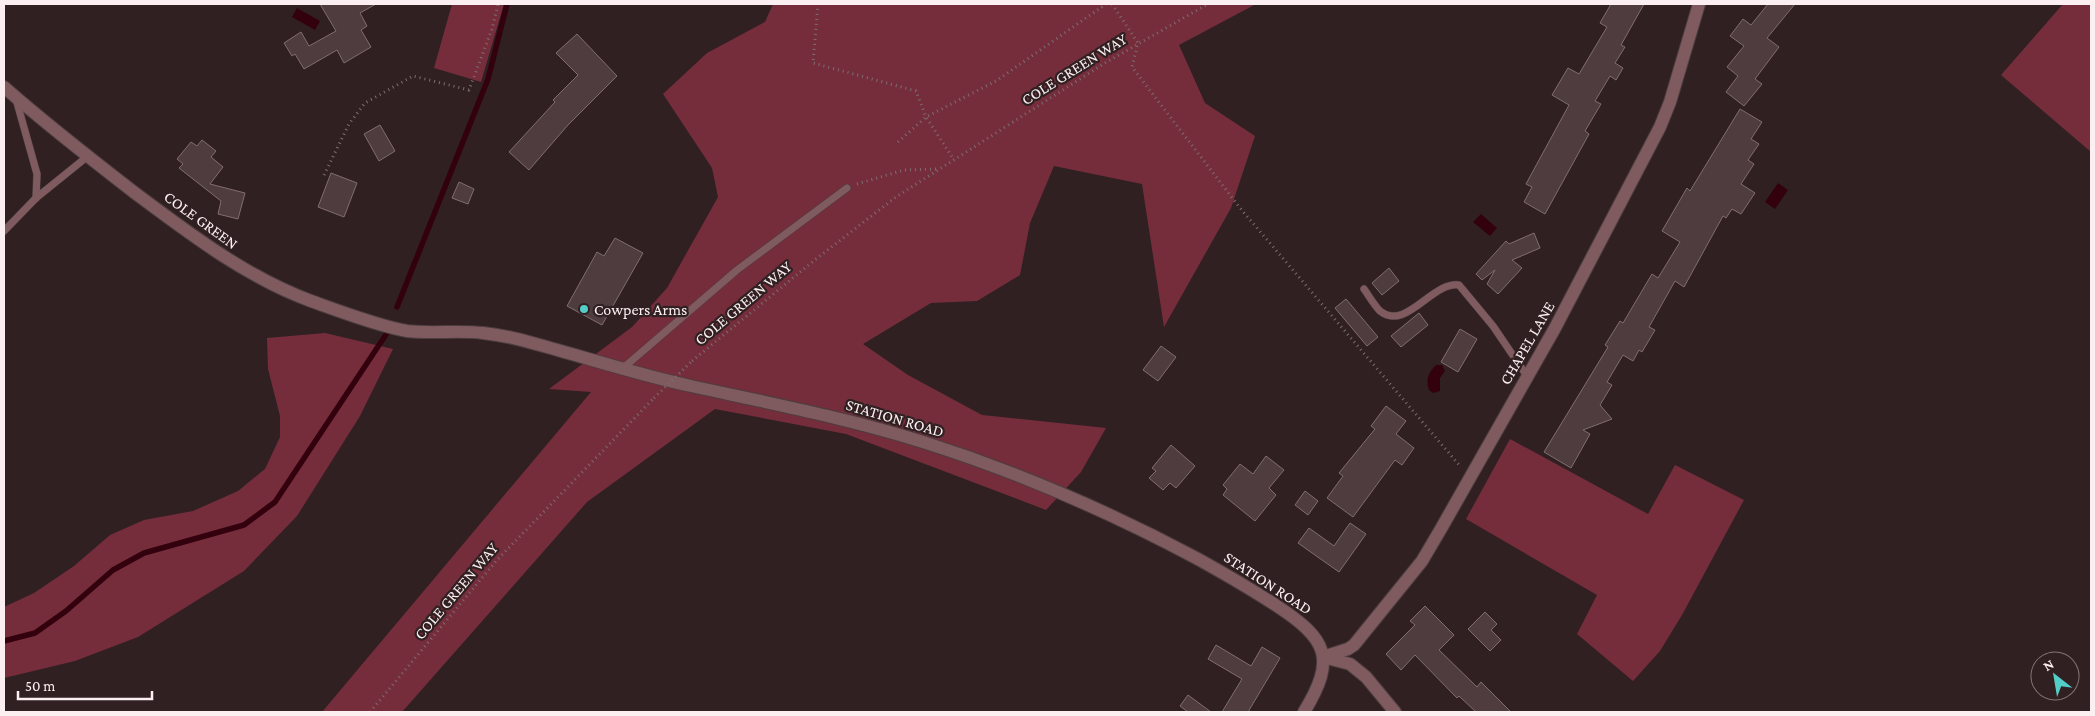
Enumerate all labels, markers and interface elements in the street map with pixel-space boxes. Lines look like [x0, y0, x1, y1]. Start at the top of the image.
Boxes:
street label: COLE GREEN WAY [1018, 30, 1130, 108]
street label: COLE GREEN [161, 188, 241, 252]
street label: COLE GREEN WAY [691, 257, 795, 348]
street label: CHAPEL LANE [1496, 298, 1558, 388]
place label: Cowpers Arms [594, 301, 687, 319]
marker: Cowpers Arms [578, 303, 590, 315]
street label: STATION ROAD [844, 396, 946, 440]
street label: COLE GREEN WAY [411, 539, 502, 643]
street label: STATION ROAD [1221, 548, 1315, 618]
north arrow [2030, 651, 2080, 701]
text: N [2040, 655, 2057, 674]
scale bar [18, 668, 151, 700]
text: 50 m [25, 678, 55, 694]

